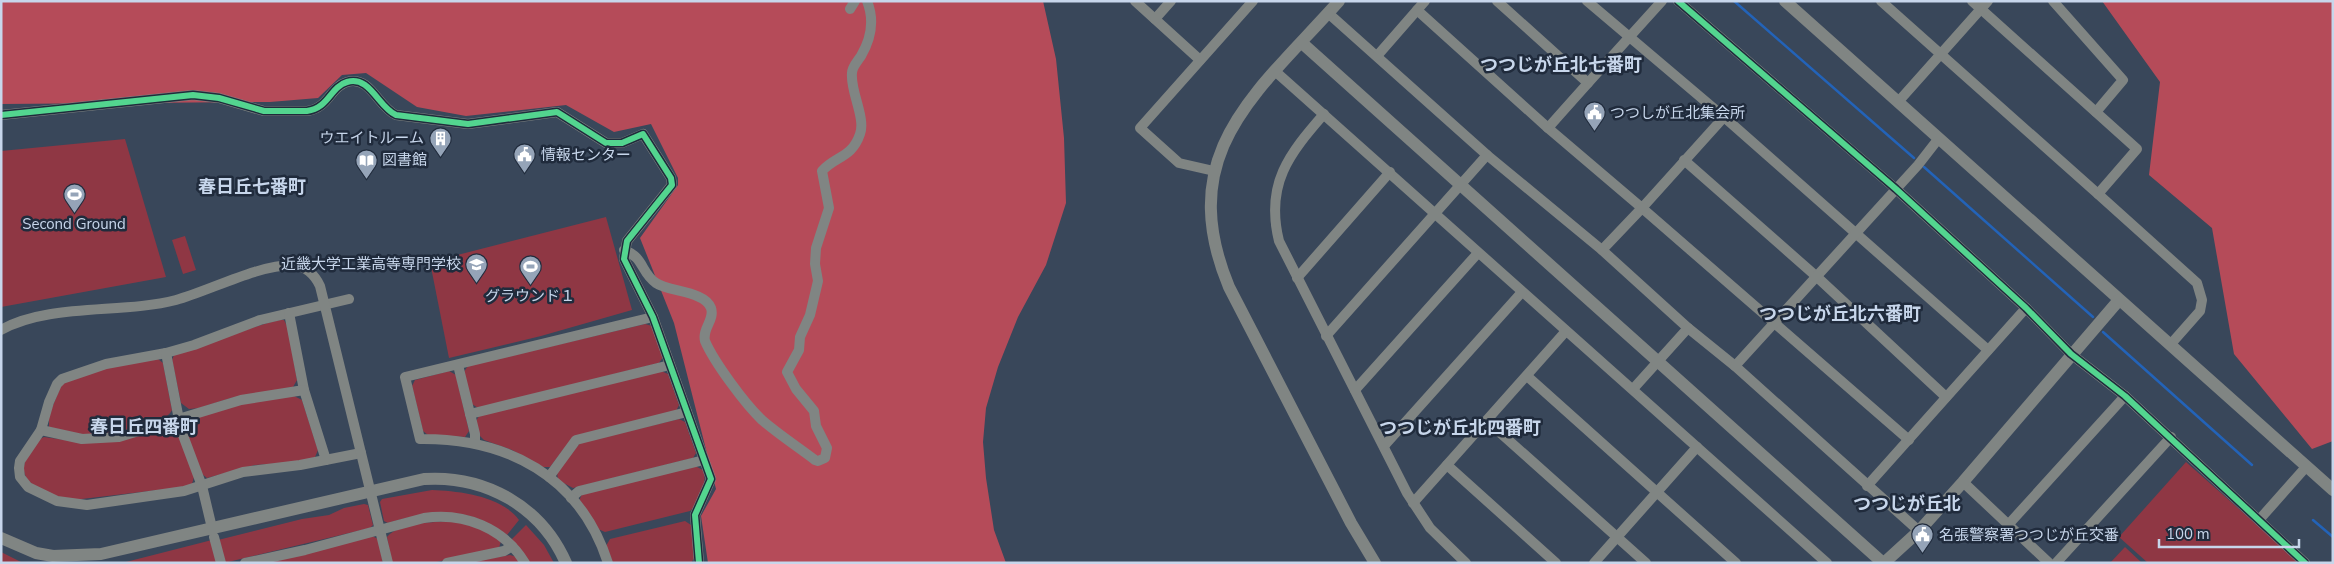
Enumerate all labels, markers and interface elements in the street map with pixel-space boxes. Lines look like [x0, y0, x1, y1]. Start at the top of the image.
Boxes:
district label: つつじが丘北七番町 [1480, 53, 1642, 77]
public building icon: つつしが丘北集会所 [1582, 101, 1606, 132]
place label: つつしが丘北集会所 [1610, 103, 1745, 123]
building icon: ウエイトルーム [428, 126, 452, 157]
place label: ウエイトルーム [319, 128, 424, 148]
public building icon: 情報センター [513, 143, 537, 174]
place label: 情報センター [541, 145, 631, 165]
library icon: 図書館 [354, 148, 378, 179]
place label: 図書館 [382, 150, 427, 170]
district label: 春日丘七番町 [198, 175, 306, 199]
sports icon: Second Ground [62, 183, 86, 214]
place label: Second Ground [22, 214, 126, 234]
school or university icon: 近畿大学工業高等専門学校 [465, 252, 489, 283]
place label: 近畿大学工業高等専門学校 [281, 254, 461, 274]
sports icon: グラウンド１ [518, 255, 542, 286]
place label: グラウンド１ [485, 286, 575, 306]
district label: つつじが丘北六番町 [1759, 302, 1921, 326]
district label: 春日丘四番町 [90, 415, 198, 439]
district label: つつじが丘北四番町 [1379, 416, 1541, 440]
district label: つつじが丘北 [1853, 492, 1961, 516]
scale bar [2159, 516, 2299, 548]
public building icon: 名張警察署つつじが丘交番 [1911, 523, 1935, 554]
text: 100 m [2166, 524, 2210, 544]
place label: 名張警察署つつじが丘交番 [1939, 525, 2119, 545]

